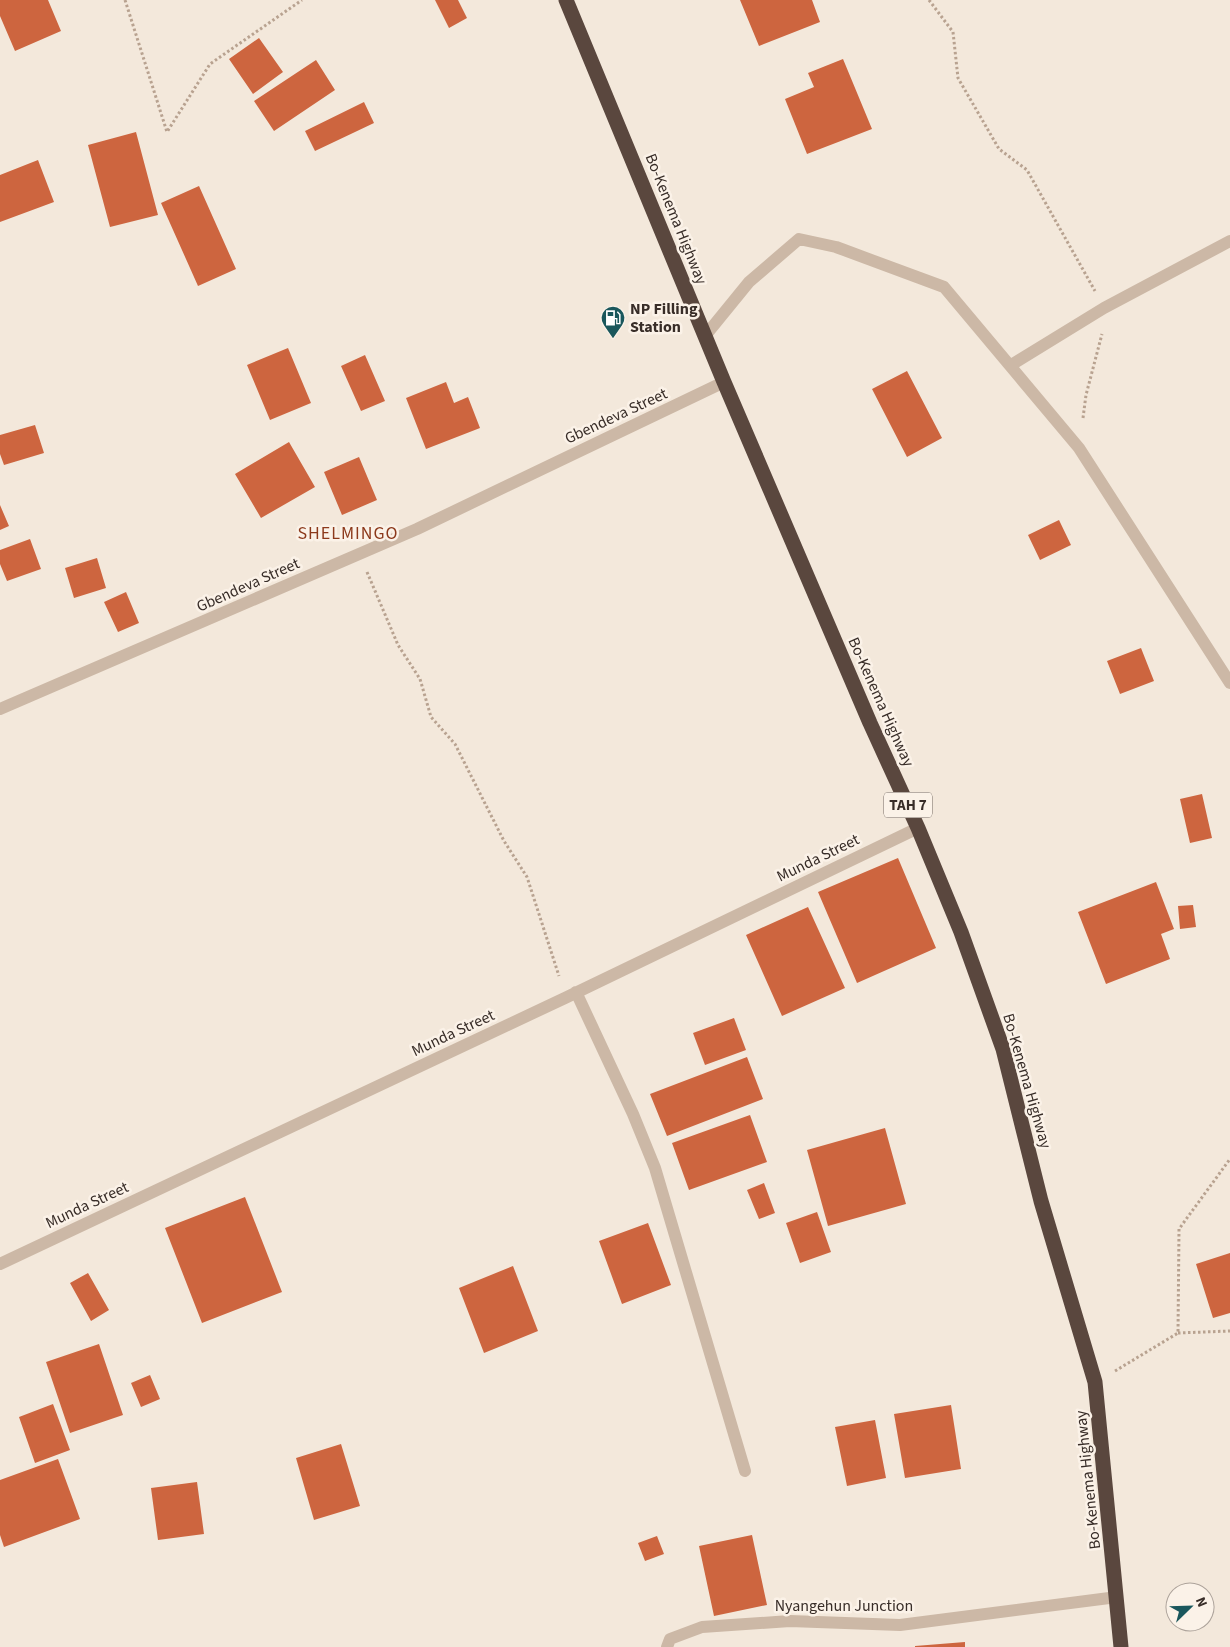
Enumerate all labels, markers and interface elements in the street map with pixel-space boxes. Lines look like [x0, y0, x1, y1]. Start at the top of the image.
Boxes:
street label: Bo-Kenema Highway [640, 150, 713, 288]
place label: NP Filling Station [630, 298, 698, 338]
fuel station icon: NP Filling Station [600, 305, 626, 339]
street label: Gbendeva Street [561, 382, 671, 449]
district label: SHELMINGO [297, 521, 399, 546]
street label: Gbendeva Street [193, 552, 304, 618]
street label: Bo-Kenema Highway [843, 634, 920, 771]
road number: TAH 7 [884, 792, 932, 818]
street label: Munda Street [773, 828, 863, 887]
street label: Munda Street [408, 1004, 499, 1062]
street label: Bo-Kenema Highway [997, 1011, 1057, 1152]
street label: Munda Street [42, 1176, 133, 1234]
street label: Bo-Kenema Highway [1070, 1409, 1106, 1551]
north arrow [1165, 1582, 1215, 1632]
text: N [1190, 1594, 1212, 1611]
street label: Nyangehun Junction [775, 1595, 913, 1617]

